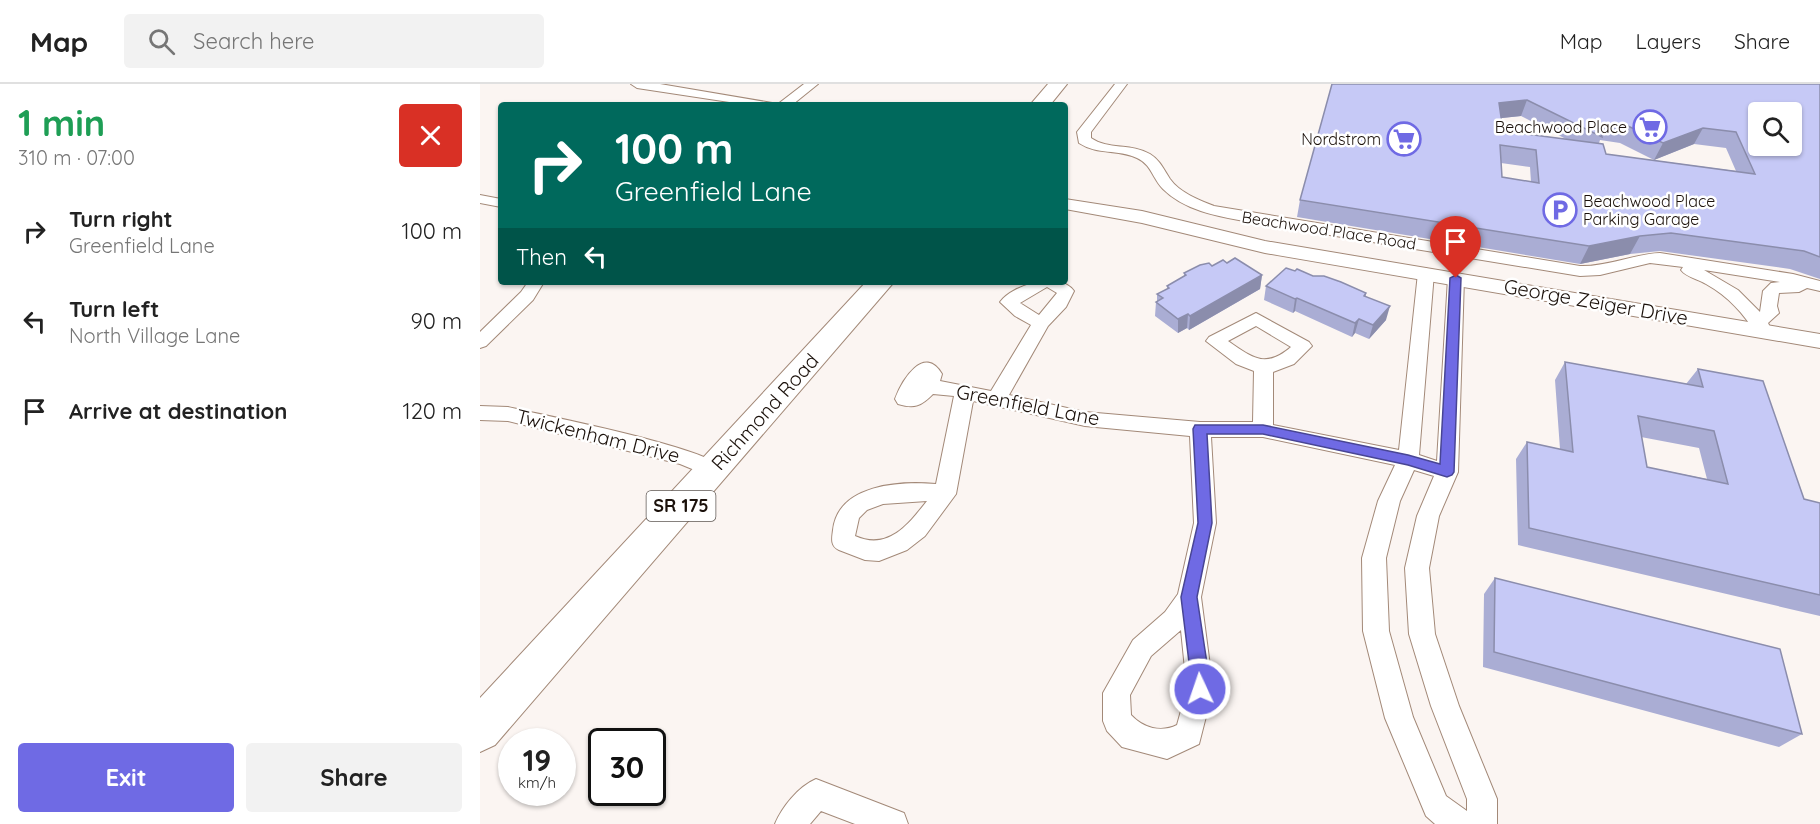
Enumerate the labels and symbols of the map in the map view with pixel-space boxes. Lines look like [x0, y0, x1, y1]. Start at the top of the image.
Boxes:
supermarket icon: Beachwood Place [1632, 109, 1668, 145]
place label: Beachwood Place [1495, 117, 1627, 137]
supermarket icon: Nordstrom [1386, 121, 1422, 157]
place label: Nordstrom [1301, 129, 1381, 149]
place label: Beachwood Place Parking Garage [1583, 191, 1715, 229]
parking icon: Beachwood Place Parking Garage [1542, 192, 1578, 228]
street label: Beachwood Place Road [1240, 206, 1418, 254]
pin [1430, 216, 1481, 278]
street label: George Zeiger Drive [1502, 273, 1690, 330]
street label: Richmond Road [706, 348, 824, 475]
street label: Greenfield Lane [954, 378, 1102, 431]
street label: Twickenham Drive [514, 403, 683, 468]
road number: SR 175 [646, 491, 716, 521]
position arrow [1168, 657, 1232, 721]
speed limit sign: 30 [588, 728, 666, 806]

